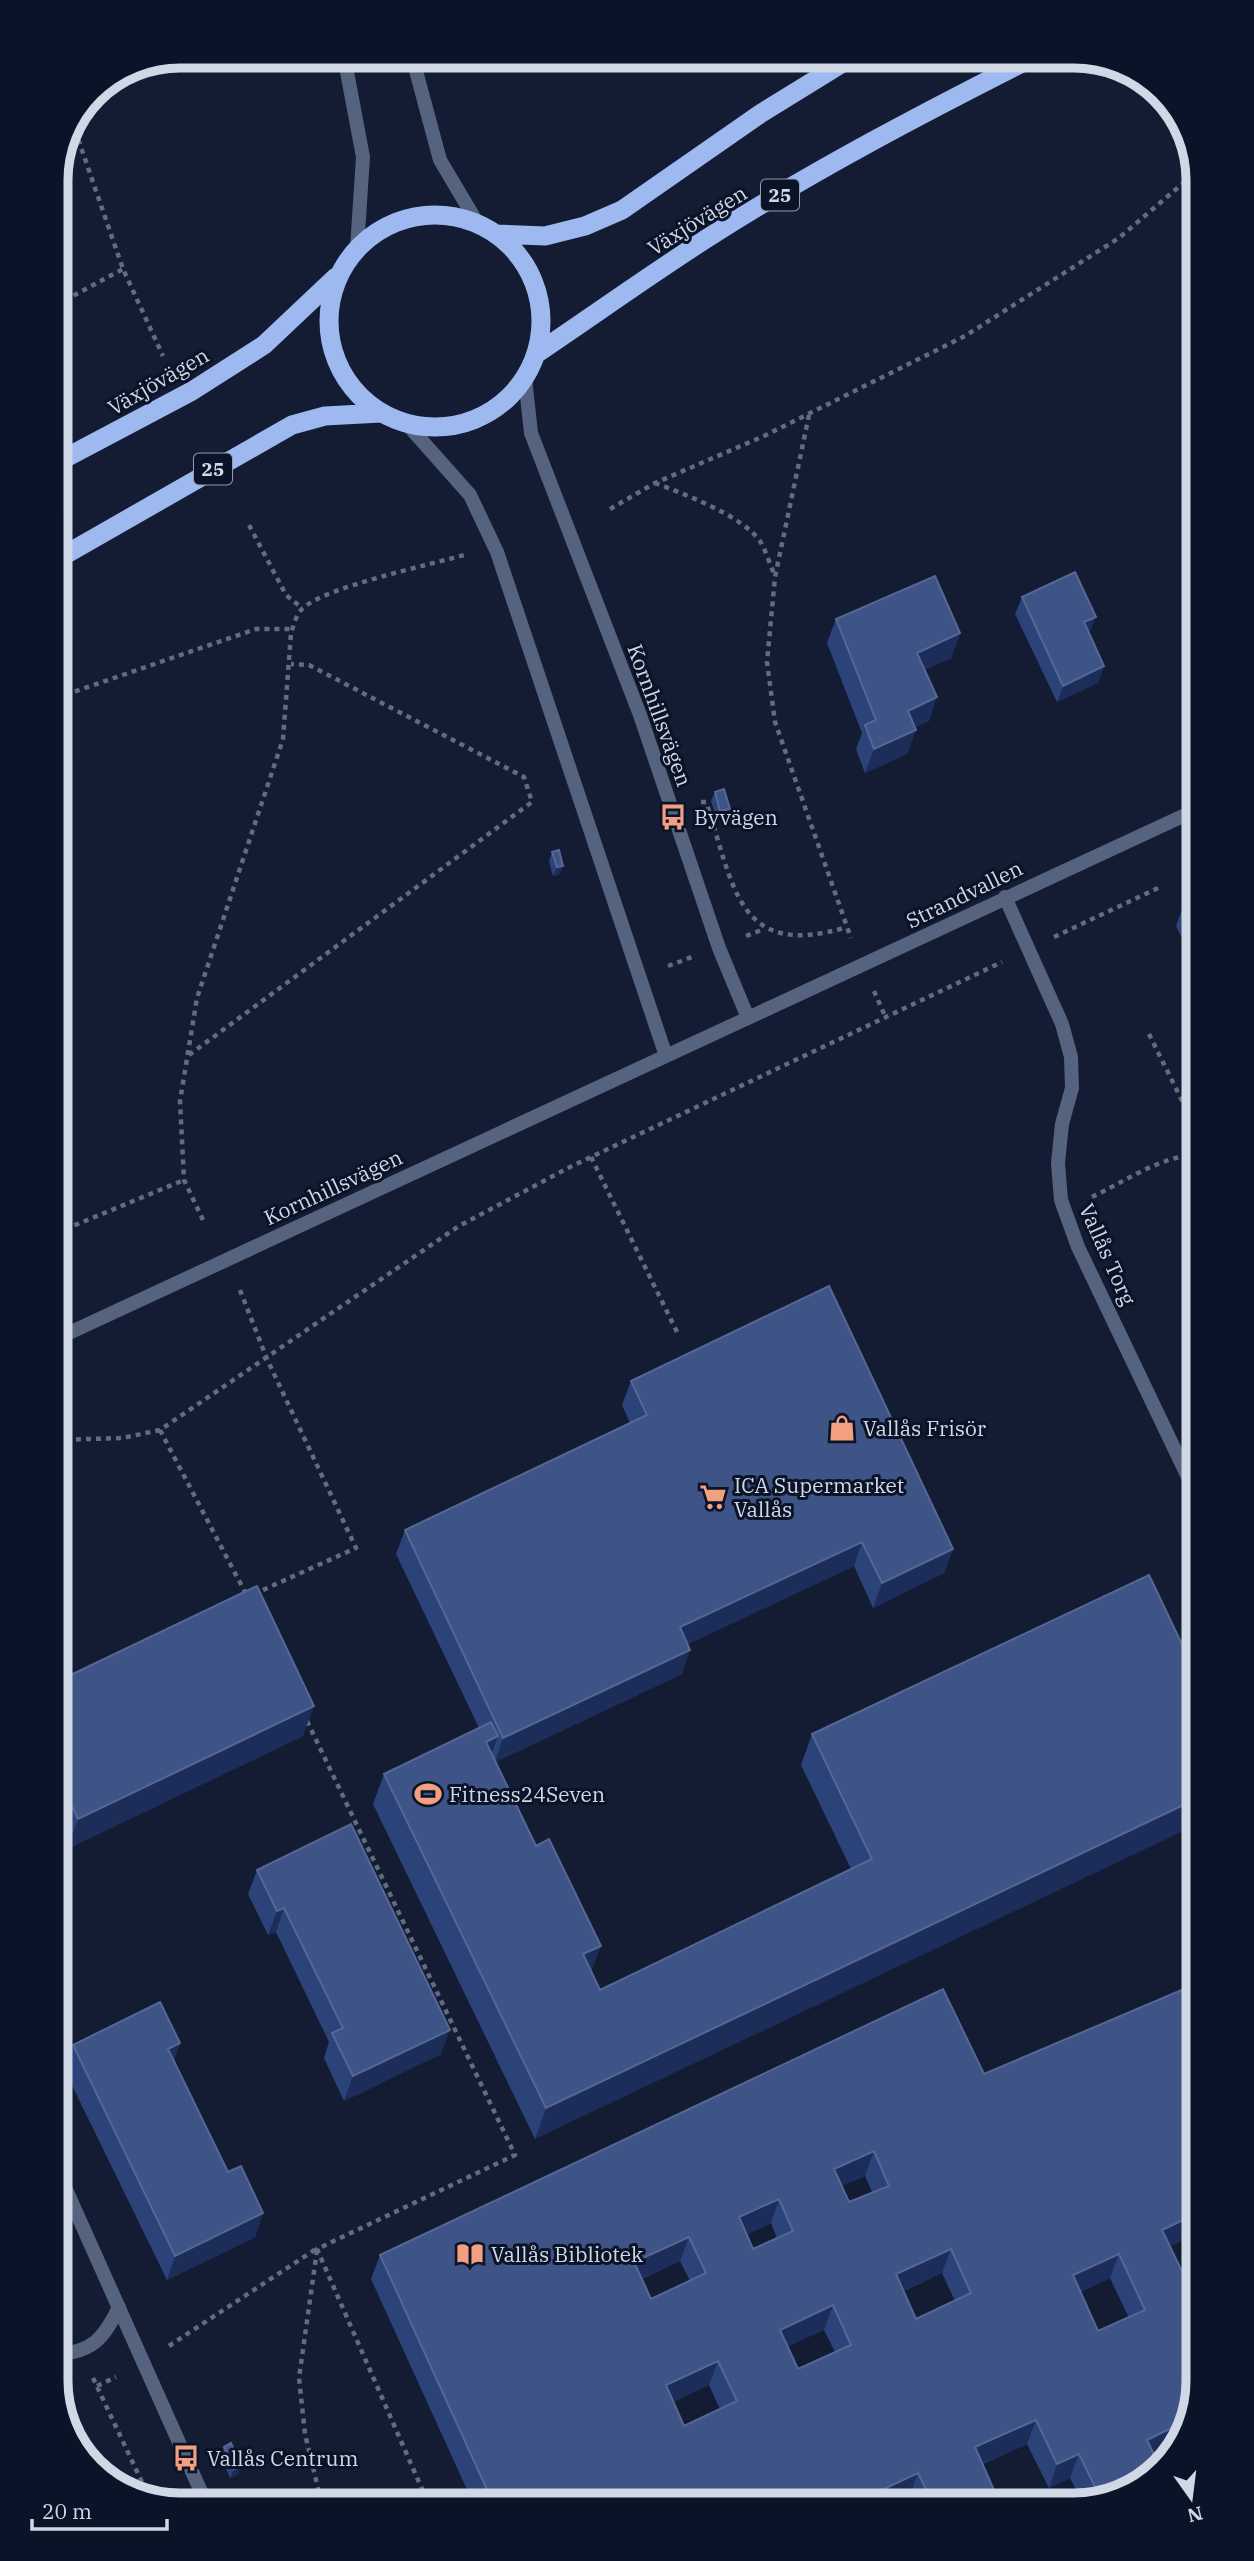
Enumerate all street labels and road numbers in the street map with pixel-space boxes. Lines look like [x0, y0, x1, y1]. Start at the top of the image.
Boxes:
street label: Växjövägen [642, 178, 752, 262]
road number: 25 [761, 180, 799, 210]
street label: Växjövägen [102, 341, 214, 421]
road number: 25 [194, 454, 232, 484]
street label: Kornhillsvägen [621, 640, 699, 790]
street label: Strandvallen [901, 854, 1027, 934]
street label: Kornhillsvägen [259, 1143, 407, 1231]
street label: Vallås Torg [1073, 1199, 1143, 1310]

